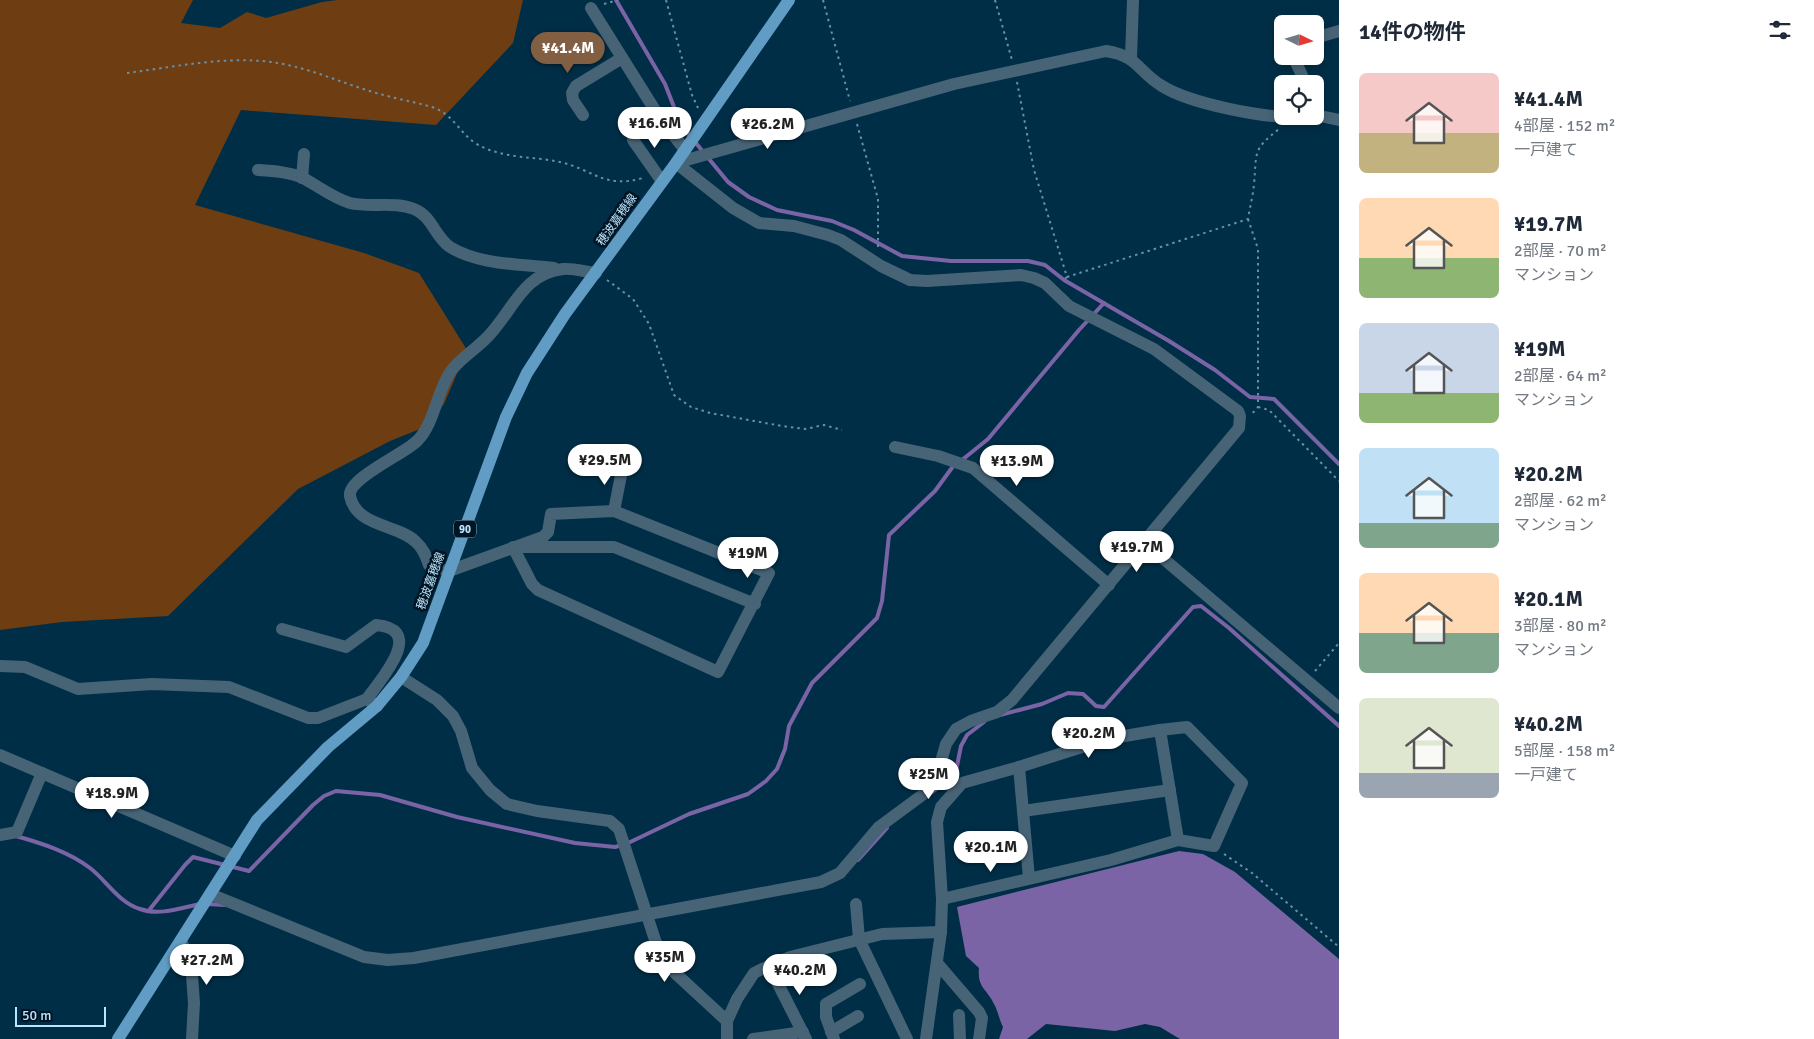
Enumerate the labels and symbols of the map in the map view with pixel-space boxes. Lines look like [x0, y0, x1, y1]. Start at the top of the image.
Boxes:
north arrow [1274, 15, 1324, 65]
pin: ¥41.4M [527, 32, 609, 74]
pin: ¥16.6M [614, 106, 696, 149]
pin: ¥26.2M [727, 108, 809, 150]
street label: 穂波嘉穂線 [594, 191, 640, 249]
pin: ¥29.5M [564, 444, 646, 486]
pin: ¥13.9M [976, 444, 1058, 487]
road number: 90 [454, 520, 476, 538]
pin: ¥19.7M [1096, 530, 1178, 573]
pin: ¥19M [718, 536, 778, 579]
street label: 穂波嘉穂線 [414, 550, 448, 612]
pin: ¥20.2M [1048, 716, 1130, 759]
pin: ¥25M [899, 758, 959, 800]
pin: ¥18.9M [71, 776, 153, 819]
pin: ¥20.1M [950, 830, 1032, 873]
pin: ¥35M [635, 940, 695, 983]
pin: ¥27.2M [166, 944, 248, 986]
pin: ¥40.2M [759, 954, 841, 996]
scale bar [15, 1004, 106, 1027]

